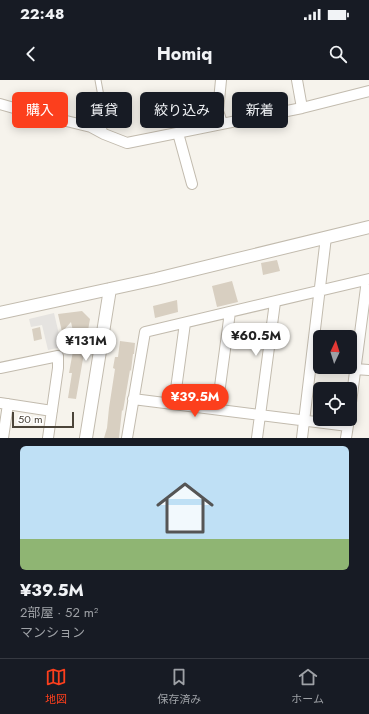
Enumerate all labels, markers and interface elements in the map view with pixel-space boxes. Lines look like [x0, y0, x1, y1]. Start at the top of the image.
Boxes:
text: 22:48 [20, 3, 64, 25]
text: Homiq [157, 41, 212, 67]
icon: back [20, 43, 42, 65]
icon: search [327, 43, 349, 65]
chip: 購入 [12, 92, 68, 128]
chip: 賃貸 [76, 92, 132, 128]
chip: 絞り込み [140, 92, 224, 128]
chip: 新着 [232, 92, 288, 128]
pin: ¥60.5M [223, 323, 289, 357]
text: ¥60.5M [231, 326, 281, 345]
pin: ¥131M [58, 328, 114, 362]
north arrow [313, 330, 357, 374]
map controls [313, 330, 357, 426]
text: ¥131M [65, 331, 107, 350]
button: locate [313, 382, 357, 426]
pin: ¥39.5M [162, 384, 228, 418]
text: ¥39.5M [171, 387, 219, 406]
scale bar [12, 410, 74, 429]
text: 50 m [18, 411, 43, 427]
icon: home [149, 472, 221, 544]
text: ¥39.5M [20, 578, 84, 602]
text: 2部屋 · 52 m² [20, 603, 98, 622]
text: マンション [20, 623, 85, 642]
tab: 地図 [45, 666, 67, 707]
tab: 保存済み [157, 666, 201, 707]
tab: ホーム [291, 666, 324, 707]

